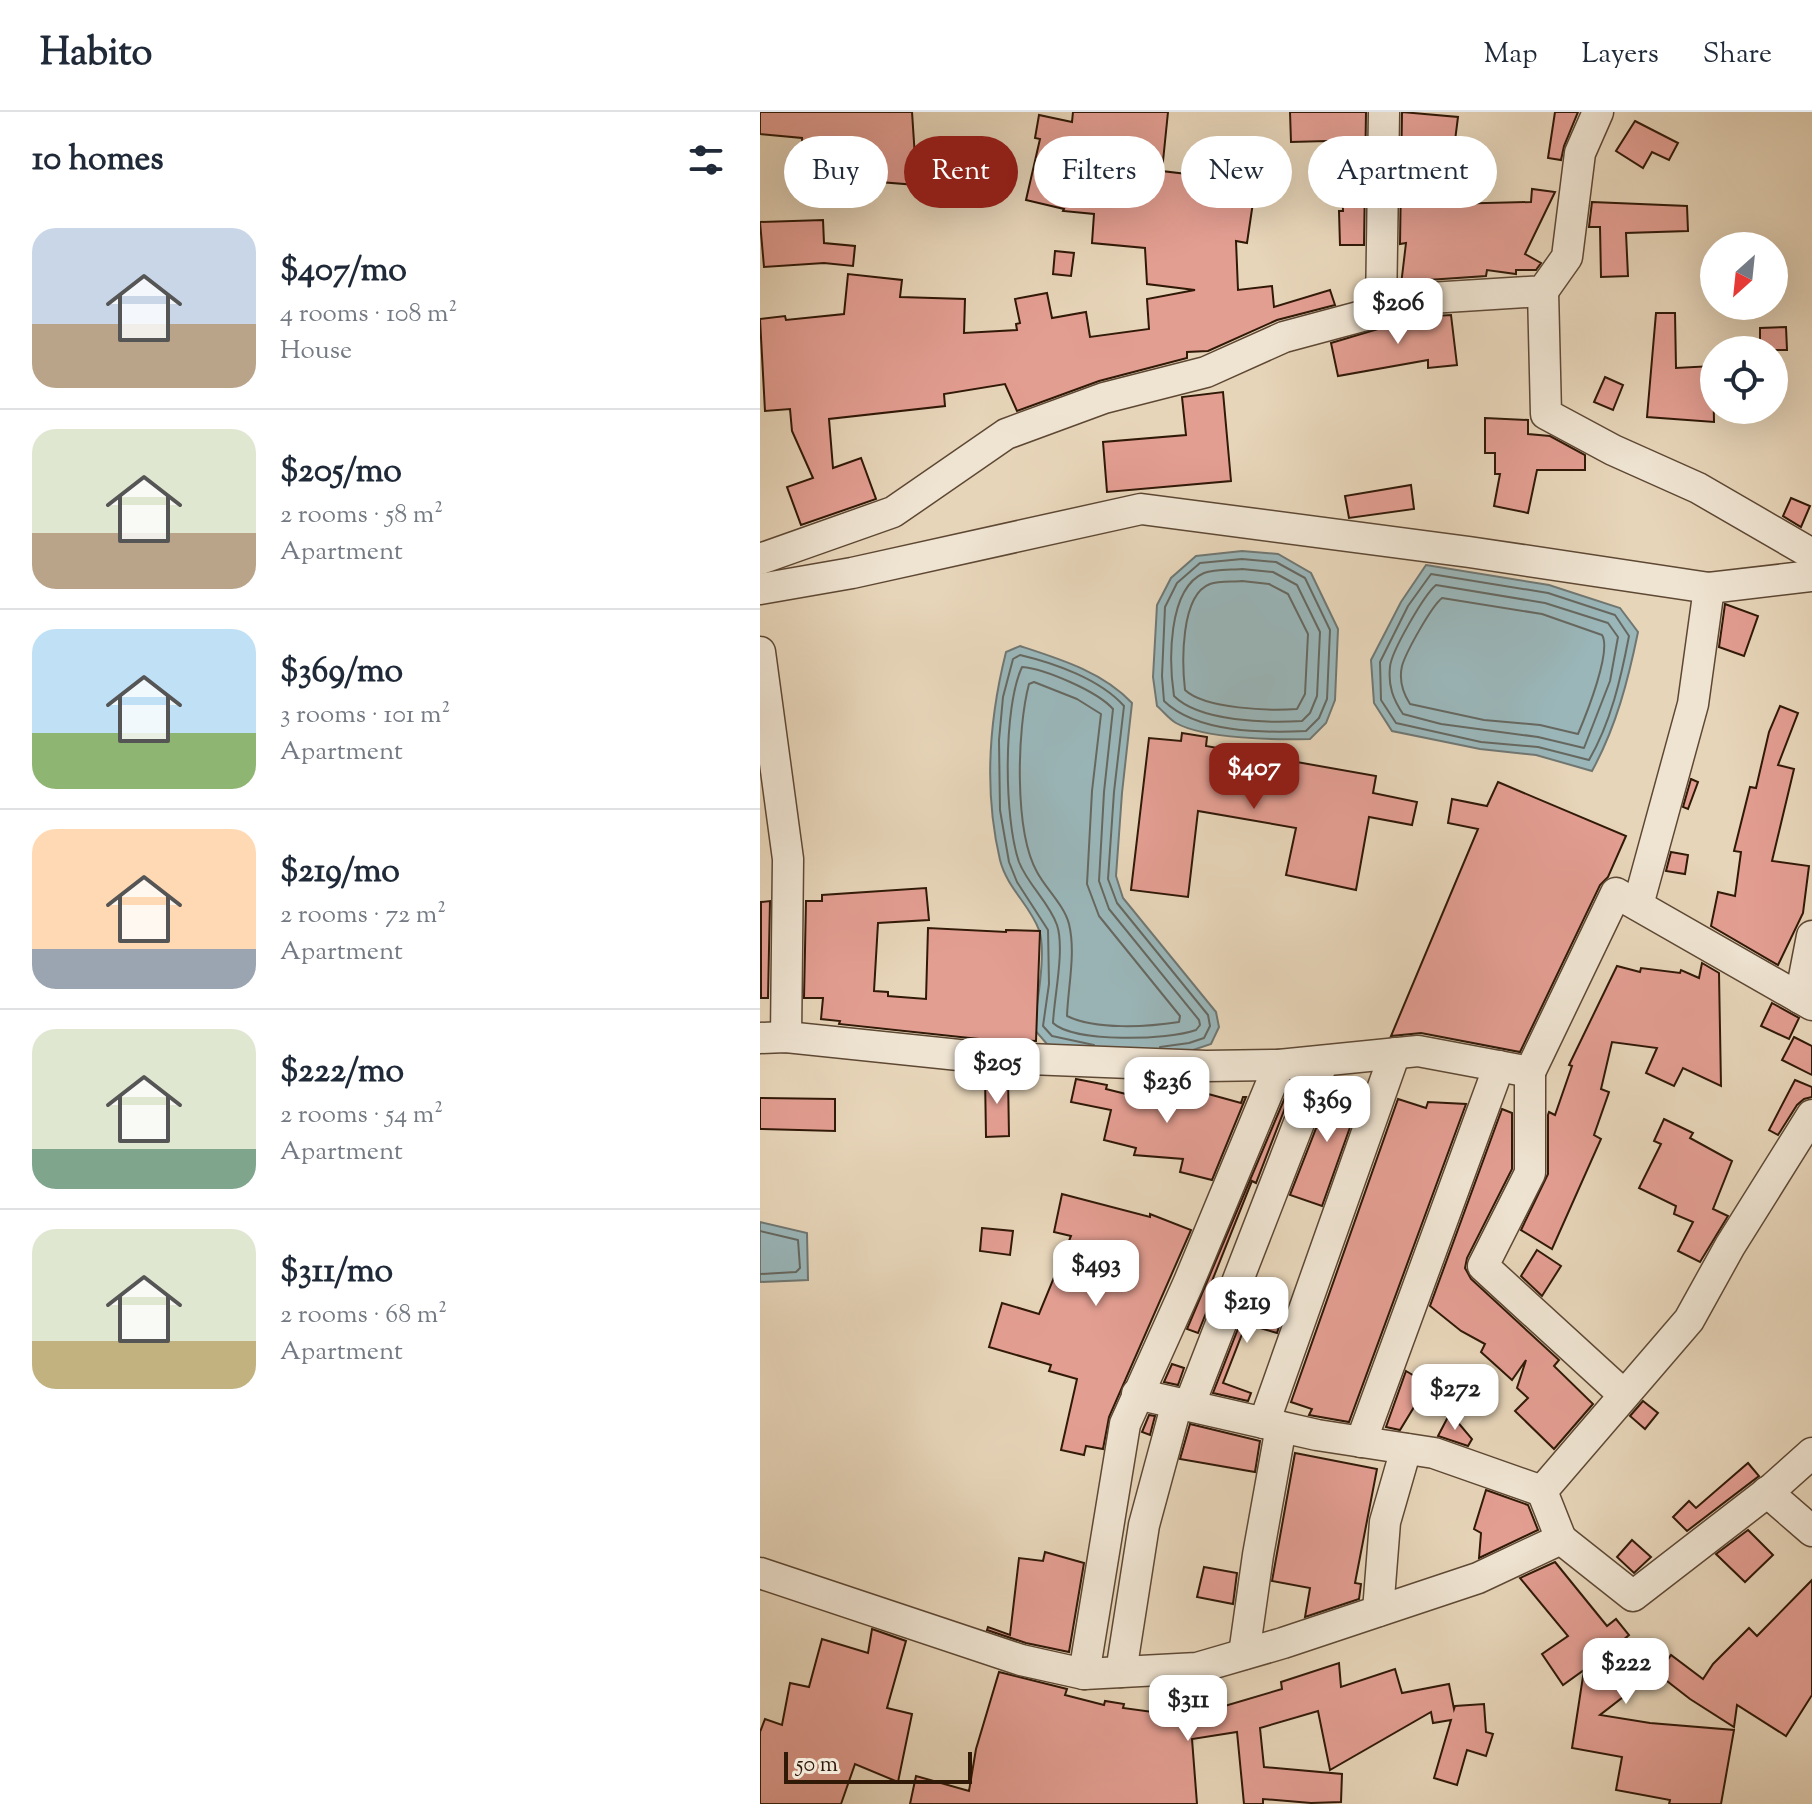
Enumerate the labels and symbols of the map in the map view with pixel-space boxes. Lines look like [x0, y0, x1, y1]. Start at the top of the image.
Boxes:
north arrow [1700, 232, 1788, 320]
pin: $206 [1351, 278, 1445, 346]
pin: $407 [1207, 743, 1301, 811]
pin: $205 [950, 1038, 1044, 1106]
pin: $236 [1120, 1057, 1214, 1125]
pin: $369 [1280, 1076, 1374, 1144]
pin: $493 [1049, 1240, 1143, 1308]
pin: $219 [1200, 1277, 1294, 1345]
pin: $272 [1408, 1364, 1502, 1432]
pin: $222 [1579, 1638, 1673, 1706]
pin: $311 [1141, 1675, 1235, 1743]
scale bar [784, 1748, 972, 1784]

